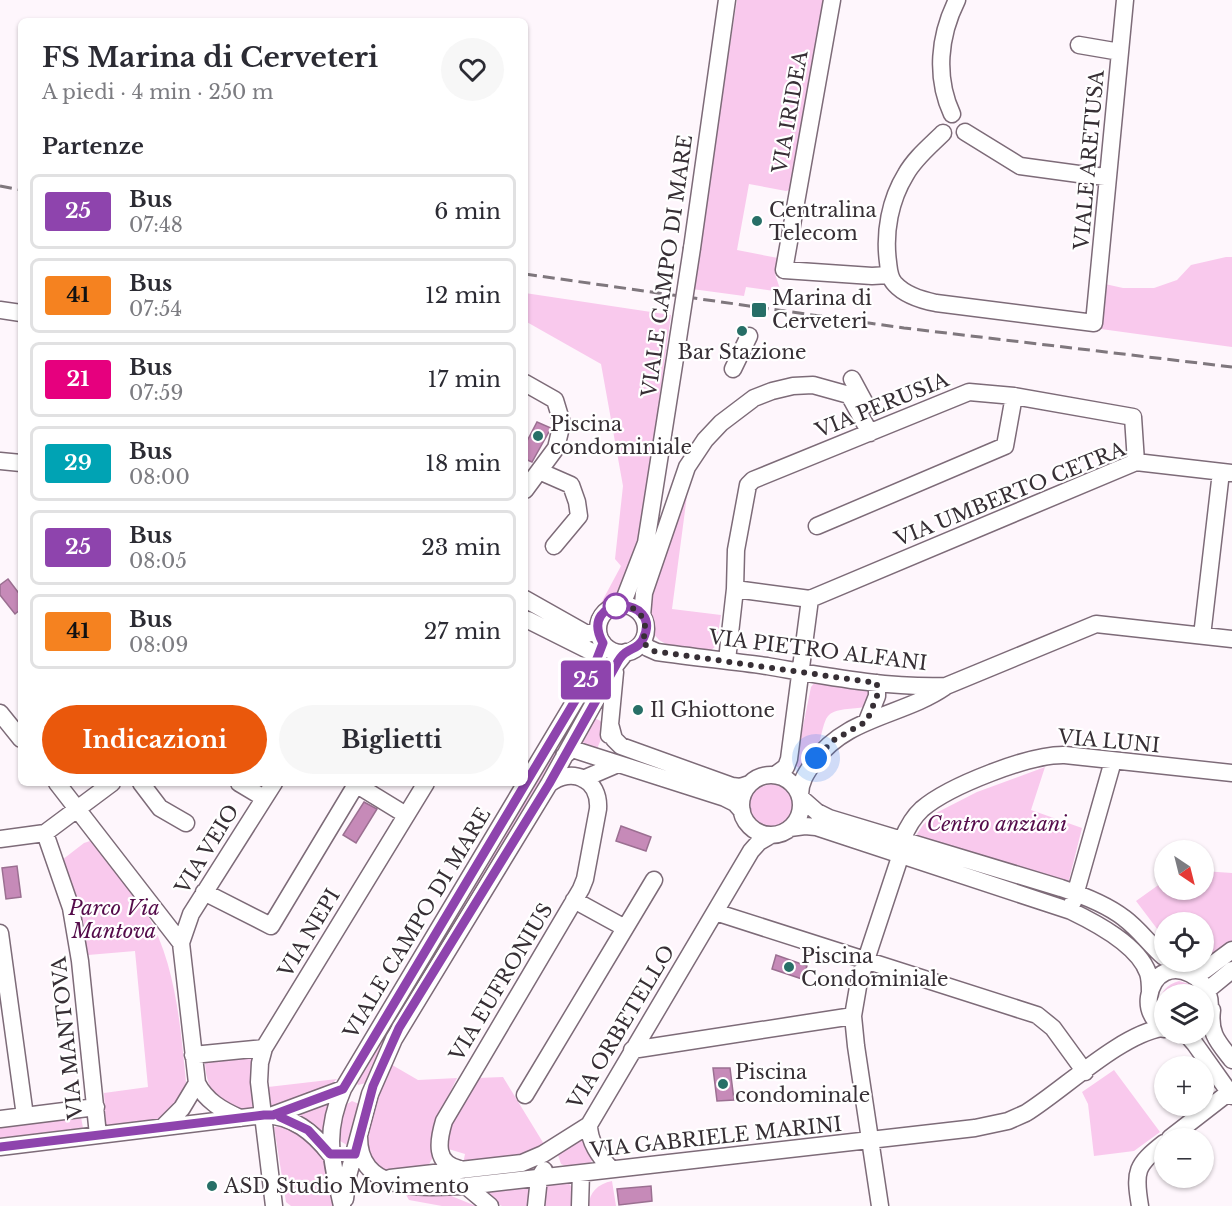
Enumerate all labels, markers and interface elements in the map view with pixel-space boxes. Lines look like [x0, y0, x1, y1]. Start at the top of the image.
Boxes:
button: heart [441, 38, 504, 101]
text: FS Marina di Cerveteri [42, 40, 378, 75]
street label: VIA IRIDEA [767, 48, 813, 176]
street label: VIALE ARETUSA [1069, 69, 1109, 252]
text: A piedi · 4 min · 250 m [42, 80, 274, 104]
text: Partenze [42, 133, 144, 160]
street label: VIALE CAMPO DI MARE [637, 133, 697, 400]
text: Bus [129, 186, 172, 213]
text: 25 [65, 198, 91, 224]
text: 6 min [434, 198, 501, 225]
place label: Centralina Telecom [769, 198, 878, 245]
text: 07:48 [129, 213, 183, 237]
marker: Centralina Telecom [750, 214, 764, 228]
text: Bus [129, 270, 172, 297]
text: 41 [66, 282, 90, 308]
text: 12 min [425, 282, 501, 309]
place label: Marina di Cerveteri [772, 286, 872, 333]
text: 07:54 [129, 297, 182, 321]
marker: Marina di Cerveteri [750, 301, 768, 319]
marker: Bar Stazione [735, 324, 749, 338]
place label: Bar Stazione [678, 340, 806, 364]
text: Bus [129, 354, 172, 381]
text: 21 [67, 366, 89, 392]
text: 17 min [428, 366, 501, 393]
street label: VIA PERUSIA [811, 367, 953, 443]
text: 07:59 [129, 381, 183, 405]
place label: Piscina condominiale [550, 412, 692, 459]
marker: Piscina condominiale [531, 429, 545, 443]
street label: VIA UMBERTO CETRA [890, 436, 1129, 552]
text: Bus [129, 438, 172, 465]
text: 29 [64, 450, 92, 476]
text: 18 min [425, 450, 501, 477]
text: 08:00 [129, 465, 190, 489]
text: Bus [129, 522, 172, 549]
text: 25 [65, 534, 91, 560]
text: 23 min [421, 534, 501, 561]
text: 08:05 [129, 549, 187, 573]
unlabelled marker [603, 593, 629, 619]
text: Bus [129, 606, 172, 633]
text: 41 [66, 618, 90, 644]
text: 27 min [424, 618, 501, 645]
street label: VIA PIETRO ALFANI [706, 625, 929, 675]
text: 08:09 [129, 633, 188, 657]
line badge: 25 [559, 660, 613, 700]
text: 25 [573, 667, 599, 693]
place label: Il Ghiottone [650, 698, 775, 722]
marker: Il Ghiottone [631, 703, 645, 717]
button: Indicazioni [42, 705, 267, 774]
button: Biglietti [279, 705, 504, 774]
street label: VIA LUNI [1056, 725, 1161, 757]
your location [801, 743, 831, 773]
street label: VIA VEIO [170, 800, 244, 899]
street label: VIALE CAMPO DI MARE [338, 803, 496, 1044]
park label: Centro anziani [927, 812, 1067, 836]
north arrow [1154, 840, 1214, 900]
map controls [1154, 840, 1214, 1188]
street label: VIA NEPI [273, 884, 345, 982]
park label: Parco Via Mantova [67, 896, 160, 943]
street label: VIA EUFRONIUS [444, 899, 558, 1066]
button: locate [1154, 912, 1214, 972]
street label: VIA ORBETELLO [562, 941, 679, 1114]
place label: Piscina Condominiale [801, 944, 948, 991]
street label: VIA MANTOVA [46, 955, 88, 1122]
marker: Piscina Condominiale [782, 960, 796, 974]
button: layers [1154, 984, 1214, 1044]
button: + [1154, 1056, 1214, 1116]
place label: Piscina condominale [735, 1060, 870, 1107]
marker: Piscina condominale [716, 1077, 730, 1091]
street label: VIA GABRIELE MARINI [588, 1112, 843, 1162]
button: − [1154, 1128, 1214, 1188]
place label: ASD Studio Movimento [223, 1174, 469, 1198]
marker: ASD Studio Movimento [205, 1179, 219, 1193]

